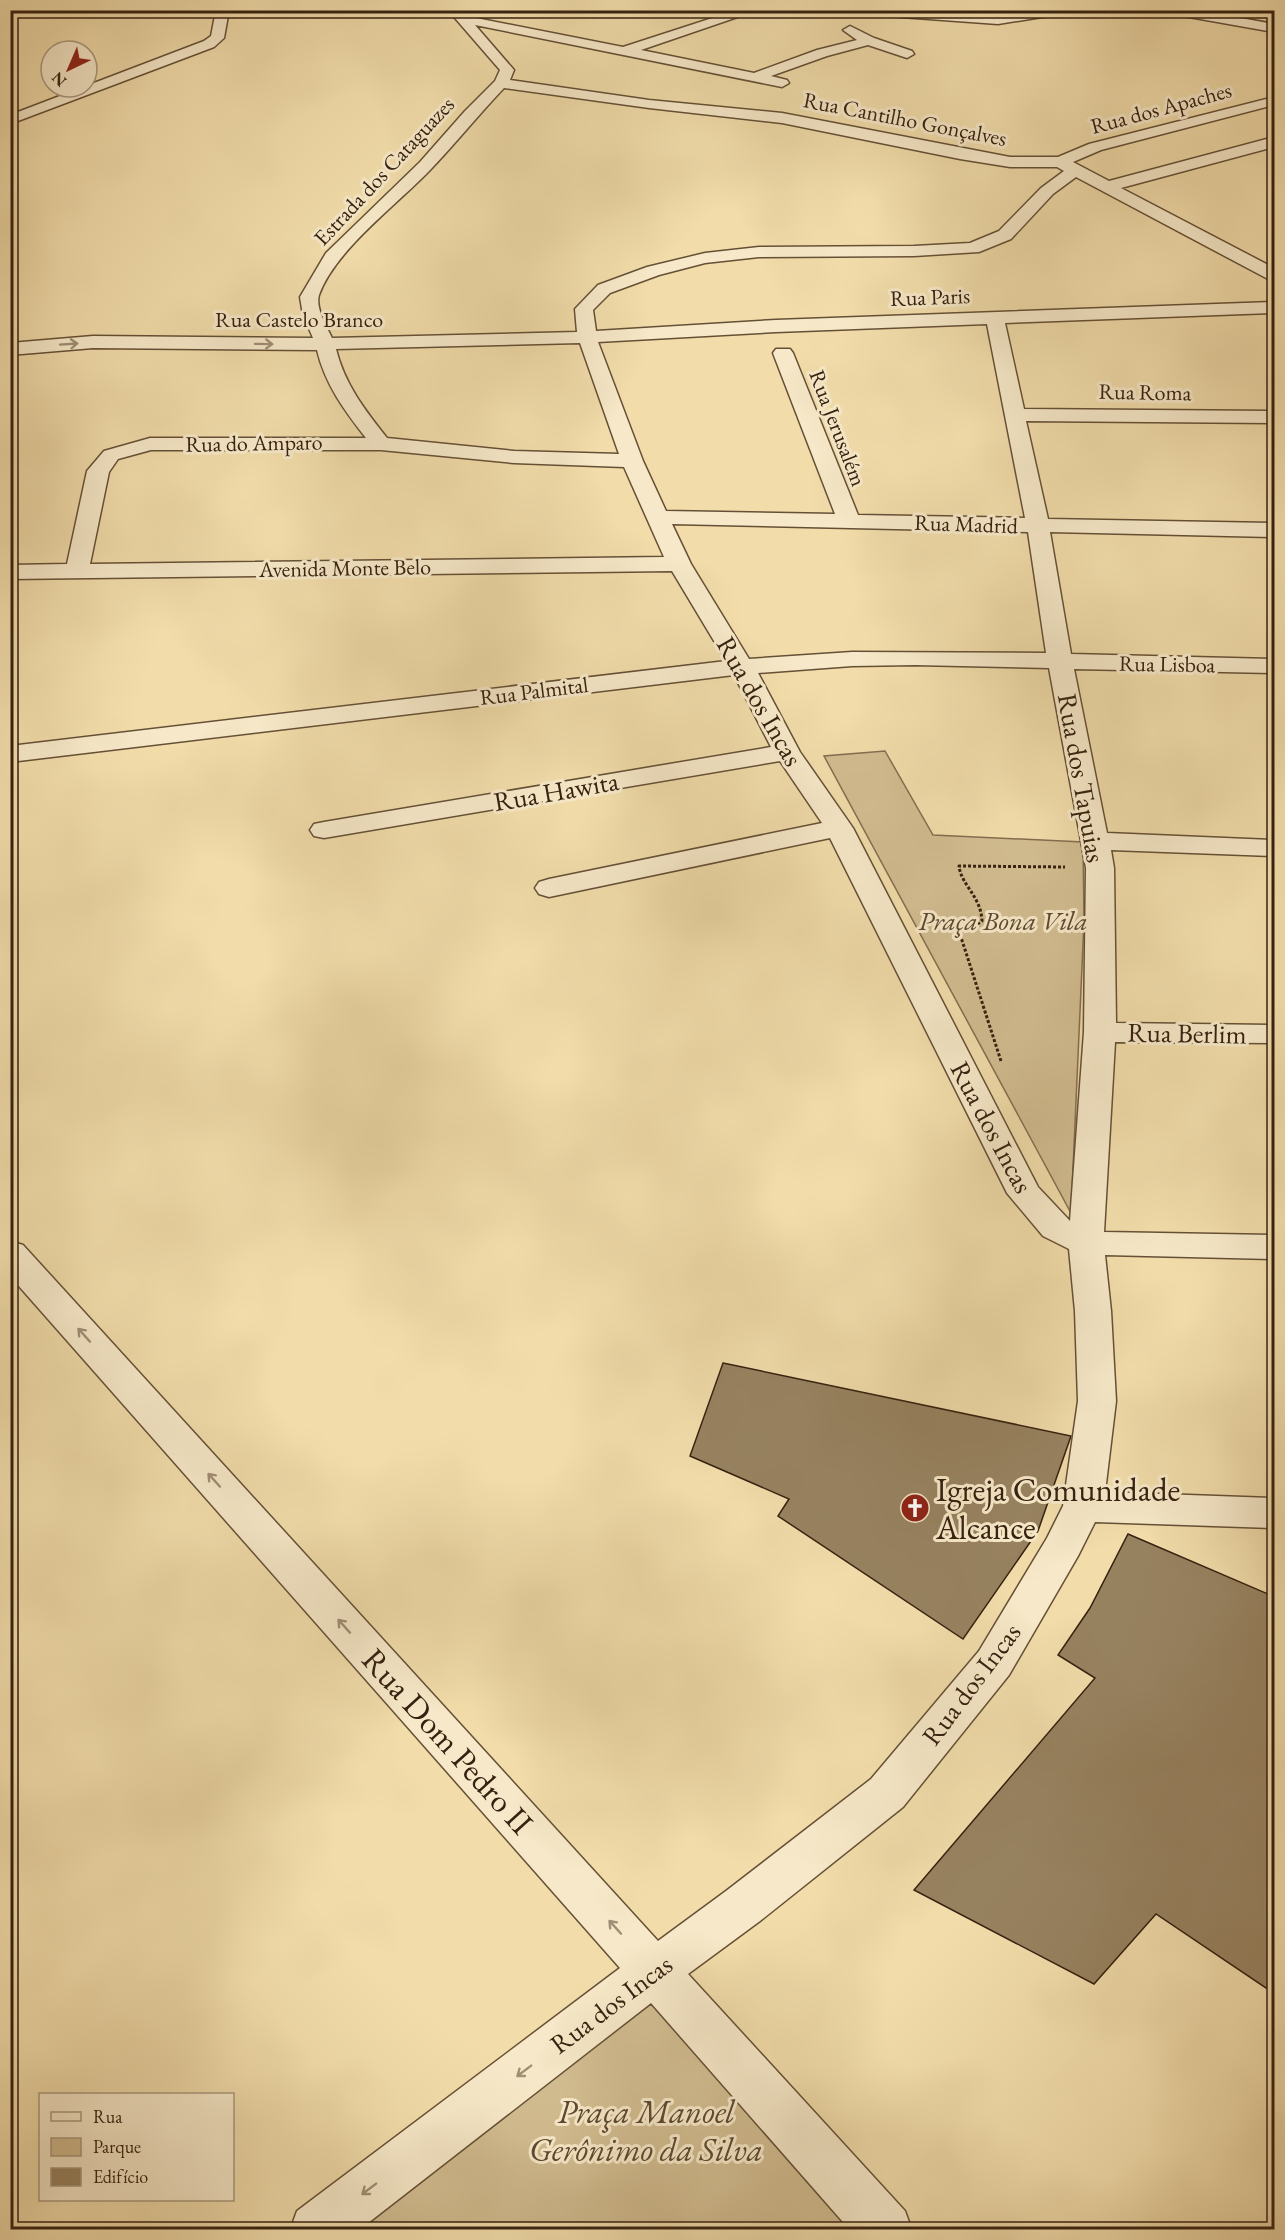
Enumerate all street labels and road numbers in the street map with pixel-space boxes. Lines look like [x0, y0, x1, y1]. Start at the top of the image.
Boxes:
street label: Rua dos Apaches [1087, 75, 1235, 141]
street label: Rua Cantilho Gonçalves [801, 85, 1009, 153]
street label: Estrada dos Cataguazes [307, 90, 461, 252]
street label: Rua Paris [889, 281, 971, 313]
street label: Rua Castelo Branco [215, 305, 383, 334]
street label: Rua Jerusalém [803, 366, 873, 490]
street label: Rua Roma [1098, 377, 1192, 407]
street label: Rua do Amparo [185, 427, 323, 459]
street label: Rua Madrid [914, 508, 1019, 540]
street label: Avenida Monte Belo [258, 552, 431, 584]
street label: Rua dos Incas [709, 630, 811, 772]
street label: Rua Lisboa [1119, 649, 1216, 679]
street label: Rua Palmital [478, 670, 590, 712]
street label: Rua dos Tapuias [1050, 691, 1114, 865]
street label: Rua Hawita [491, 763, 621, 819]
street label: Rua Berlim [1127, 1014, 1247, 1052]
street label: Rua dos Incas [943, 1055, 1041, 1199]
street label: Rua dos Incas [914, 1616, 1028, 1752]
street label: Rua Dom Pedro II [353, 1639, 543, 1843]
street label: Rua dos Incas [543, 1947, 679, 2061]

